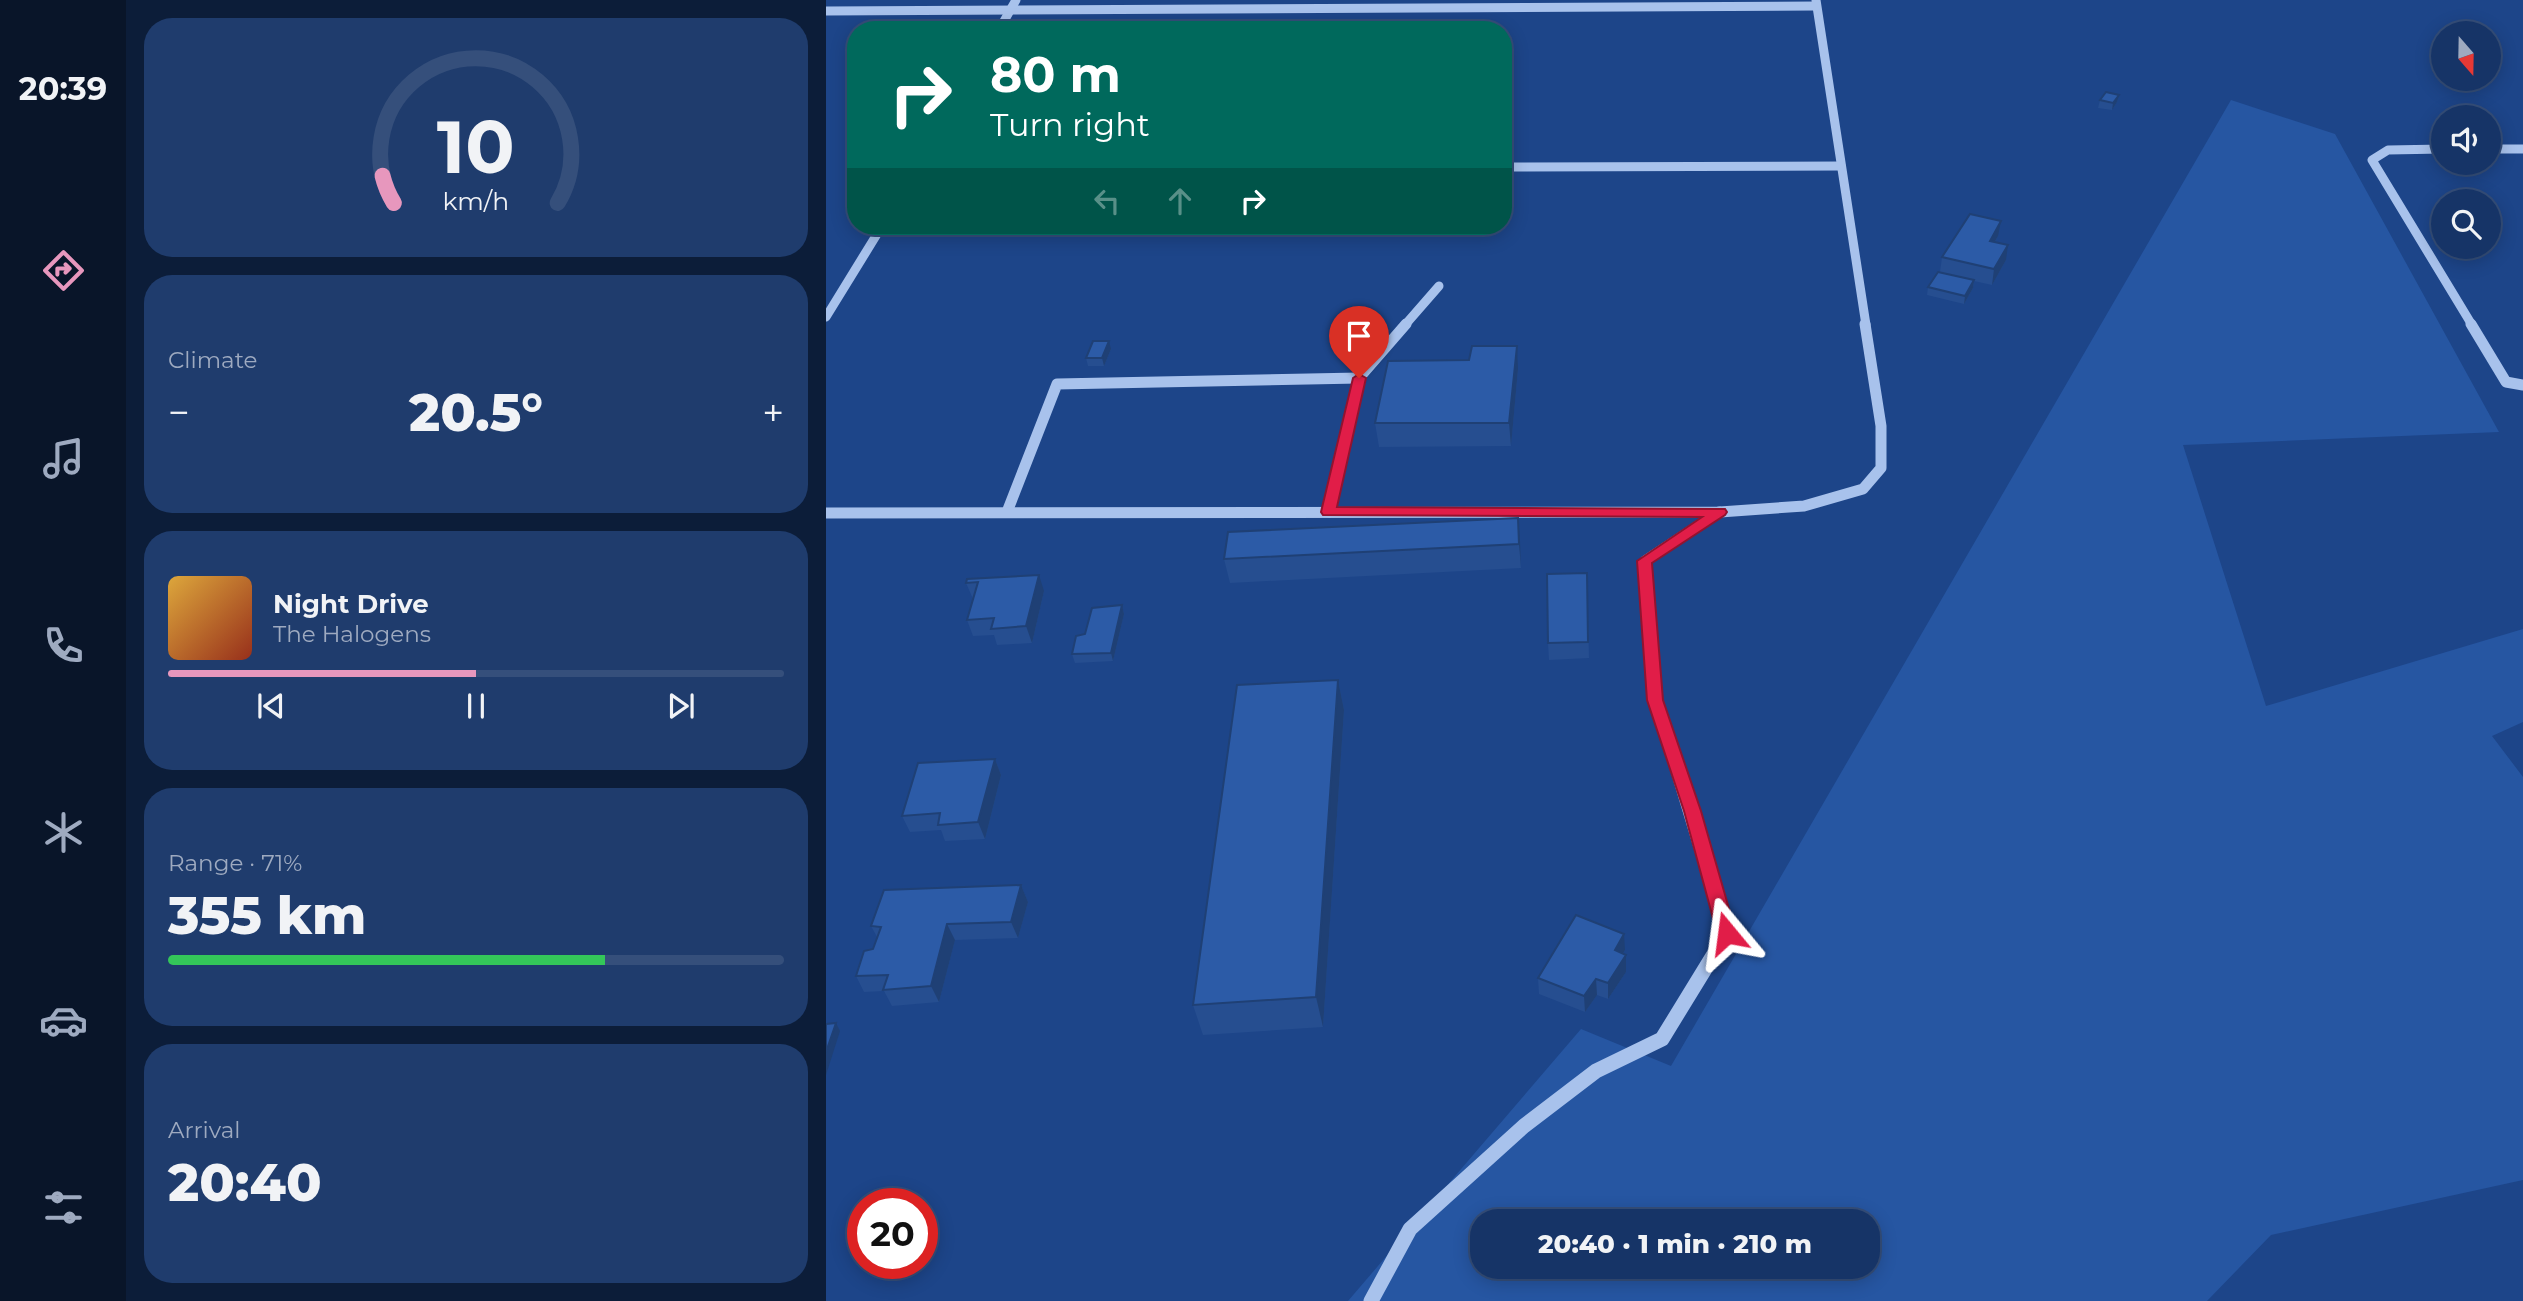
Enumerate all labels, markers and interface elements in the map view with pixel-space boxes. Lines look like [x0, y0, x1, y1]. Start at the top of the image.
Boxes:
north arrow [2431, 21, 2501, 91]
map controls [2431, 21, 2501, 259]
text: 80 m [990, 45, 1121, 104]
icon: right [875, 49, 966, 140]
text: 20:39 [19, 69, 107, 108]
text: 10 [437, 104, 515, 192]
text: Turn right [990, 105, 1150, 144]
button: sound [2431, 105, 2501, 175]
icon: left [1088, 182, 1126, 220]
icon: ahead [1161, 182, 1199, 220]
icon: right [1234, 182, 1272, 220]
text: km/h [443, 186, 509, 216]
button: search [2431, 189, 2501, 259]
icon: directions [39, 246, 88, 295]
pin [1329, 306, 1389, 378]
icon: arrive [1340, 317, 1378, 355]
text: Climate [168, 346, 257, 374]
text: 20.5° [409, 381, 543, 444]
text: − [168, 389, 190, 436]
text: + [762, 389, 784, 436]
icon: music [39, 434, 88, 483]
text: Night Drive [273, 588, 429, 620]
text: The Halogens [273, 620, 431, 648]
icon: phone [39, 621, 88, 670]
icon: previous [252, 687, 290, 725]
icon: pause [457, 687, 495, 725]
icon: next [662, 687, 700, 725]
icon: climate [39, 808, 88, 857]
text: Range · 71% [168, 849, 302, 877]
text: 355 km [168, 884, 366, 947]
position arrow [1690, 896, 1764, 970]
icon: car [39, 996, 88, 1045]
text: Arrival [168, 1116, 241, 1144]
text: 20:40 [168, 1151, 322, 1214]
icon: filters [39, 1183, 88, 1232]
speed limit sign: 20 [847, 1188, 938, 1279]
text: 20:40 · 1 min · 210 m [1538, 1228, 1812, 1260]

